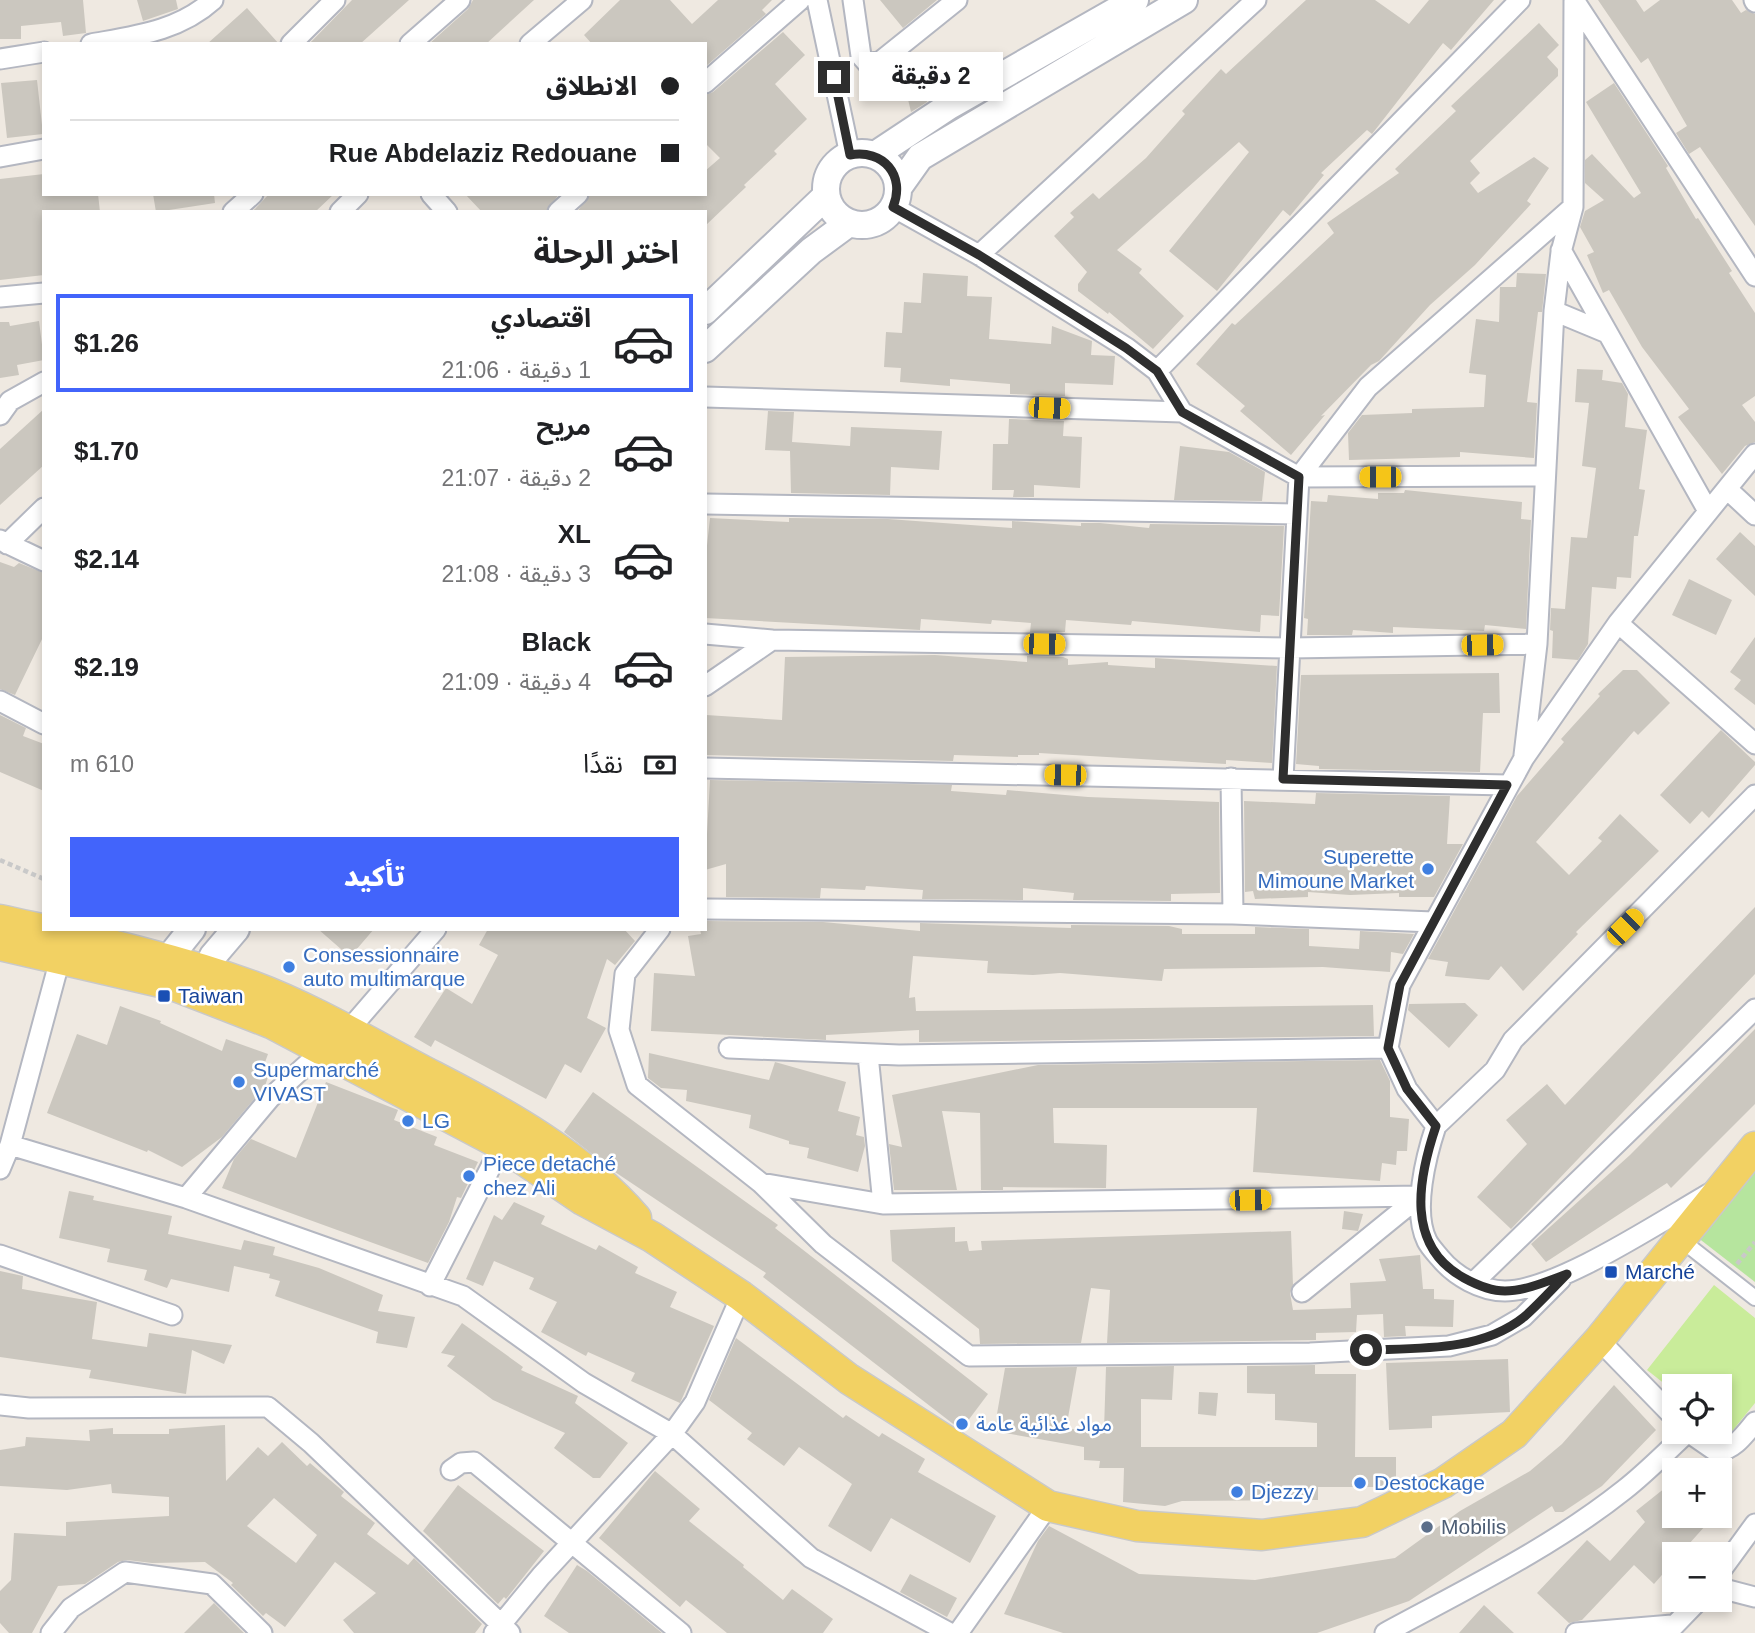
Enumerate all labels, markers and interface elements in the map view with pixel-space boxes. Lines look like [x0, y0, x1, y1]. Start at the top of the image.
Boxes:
callout: 2 دقيقة [858, 52, 1002, 102]
route end [818, 61, 850, 93]
text: 2 دقيقة [891, 63, 971, 89]
text: الانطلاق [546, 71, 637, 101]
text: Rue Abdelaziz Redouane [329, 138, 637, 168]
text: اختر الرحلة [533, 234, 679, 270]
text: اقتصادي [491, 303, 591, 333]
icon: car [612, 312, 675, 375]
text: $1.26 [74, 328, 139, 358]
text: 1 دقيقة · 21:06 [441, 357, 591, 383]
car [1028, 397, 1071, 419]
text: مريح [536, 411, 591, 441]
icon: car [612, 420, 675, 483]
text: $1.70 [74, 436, 139, 466]
text: 2 دقيقة · 21:07 [441, 465, 591, 491]
car [1360, 467, 1402, 488]
text: XL [558, 519, 591, 549]
icon: car [612, 528, 675, 591]
text: $2.14 [74, 544, 139, 574]
text: 3 دقيقة · 21:08 [441, 561, 591, 587]
text: Black [522, 627, 591, 657]
car [1023, 633, 1066, 655]
car [1461, 634, 1504, 656]
icon: car [612, 636, 675, 699]
text: $2.19 [74, 652, 139, 682]
text: 4 دقيقة · 21:09 [441, 669, 591, 695]
icon: cash [641, 746, 679, 784]
text: نقدًا [583, 749, 623, 779]
text: 610 m [70, 751, 134, 777]
car [1044, 764, 1087, 786]
button: تأكيد [70, 837, 679, 917]
place label: Superette Mimoune Market [1258, 845, 1414, 892]
marker: Superette Mimoune Market [1420, 861, 1436, 877]
car [1603, 905, 1648, 949]
place label: Consessionnaire auto multimarque [303, 943, 465, 990]
marker: Consessionnaire auto multimarque [281, 959, 297, 975]
place label: Taiwan [178, 984, 243, 1007]
marker: Taiwan [156, 988, 172, 1004]
place label: Supermarché VIVAST [253, 1058, 379, 1105]
marker: Supermarché VIVAST [231, 1074, 247, 1090]
place label: LG [422, 1109, 450, 1132]
marker: LG [400, 1113, 416, 1129]
place label: Piece detaché chez Ali [483, 1152, 616, 1199]
marker: Piece detaché chez Ali [461, 1168, 477, 1184]
car [1229, 1189, 1272, 1211]
place label: Marché [1625, 1260, 1695, 1283]
marker: Marché [1603, 1264, 1619, 1280]
route start [1350, 1334, 1382, 1366]
map controls [1662, 1374, 1732, 1612]
button: locate [1662, 1374, 1732, 1444]
place label: مواد غذائية عامة [976, 1412, 1112, 1436]
marker: مواد غذائية عامة [954, 1416, 970, 1432]
button: + [1662, 1458, 1732, 1528]
place label: Destockage [1374, 1471, 1485, 1494]
marker: Destockage [1352, 1475, 1368, 1491]
place label: Djezzy [1251, 1480, 1315, 1503]
marker: Djezzy [1229, 1484, 1245, 1500]
place label: Mobilis [1441, 1515, 1506, 1538]
marker: Mobilis [1419, 1519, 1435, 1535]
button: − [1662, 1542, 1732, 1612]

